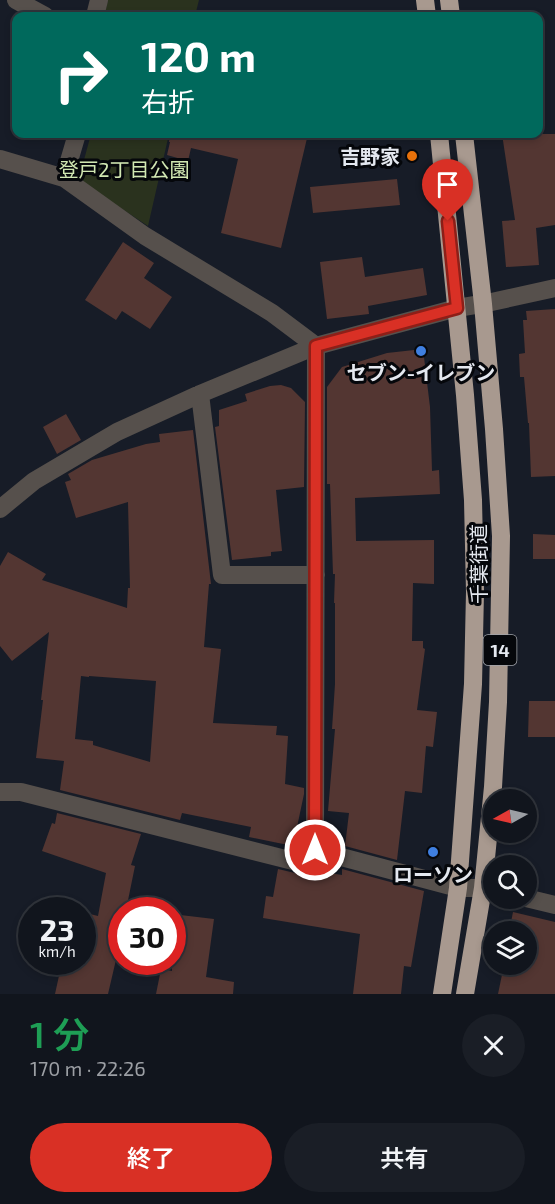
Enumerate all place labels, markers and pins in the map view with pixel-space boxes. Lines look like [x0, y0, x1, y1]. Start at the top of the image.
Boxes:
place label: 吉野家 [340, 144, 400, 168]
marker: 吉野家 [405, 149, 419, 163]
pin [422, 159, 473, 221]
marker: セブン-イレブン [414, 344, 428, 358]
place label: セブン-イレブン [347, 360, 495, 384]
marker: ローソン [426, 845, 440, 859]
place label: ローソン [393, 862, 473, 886]

